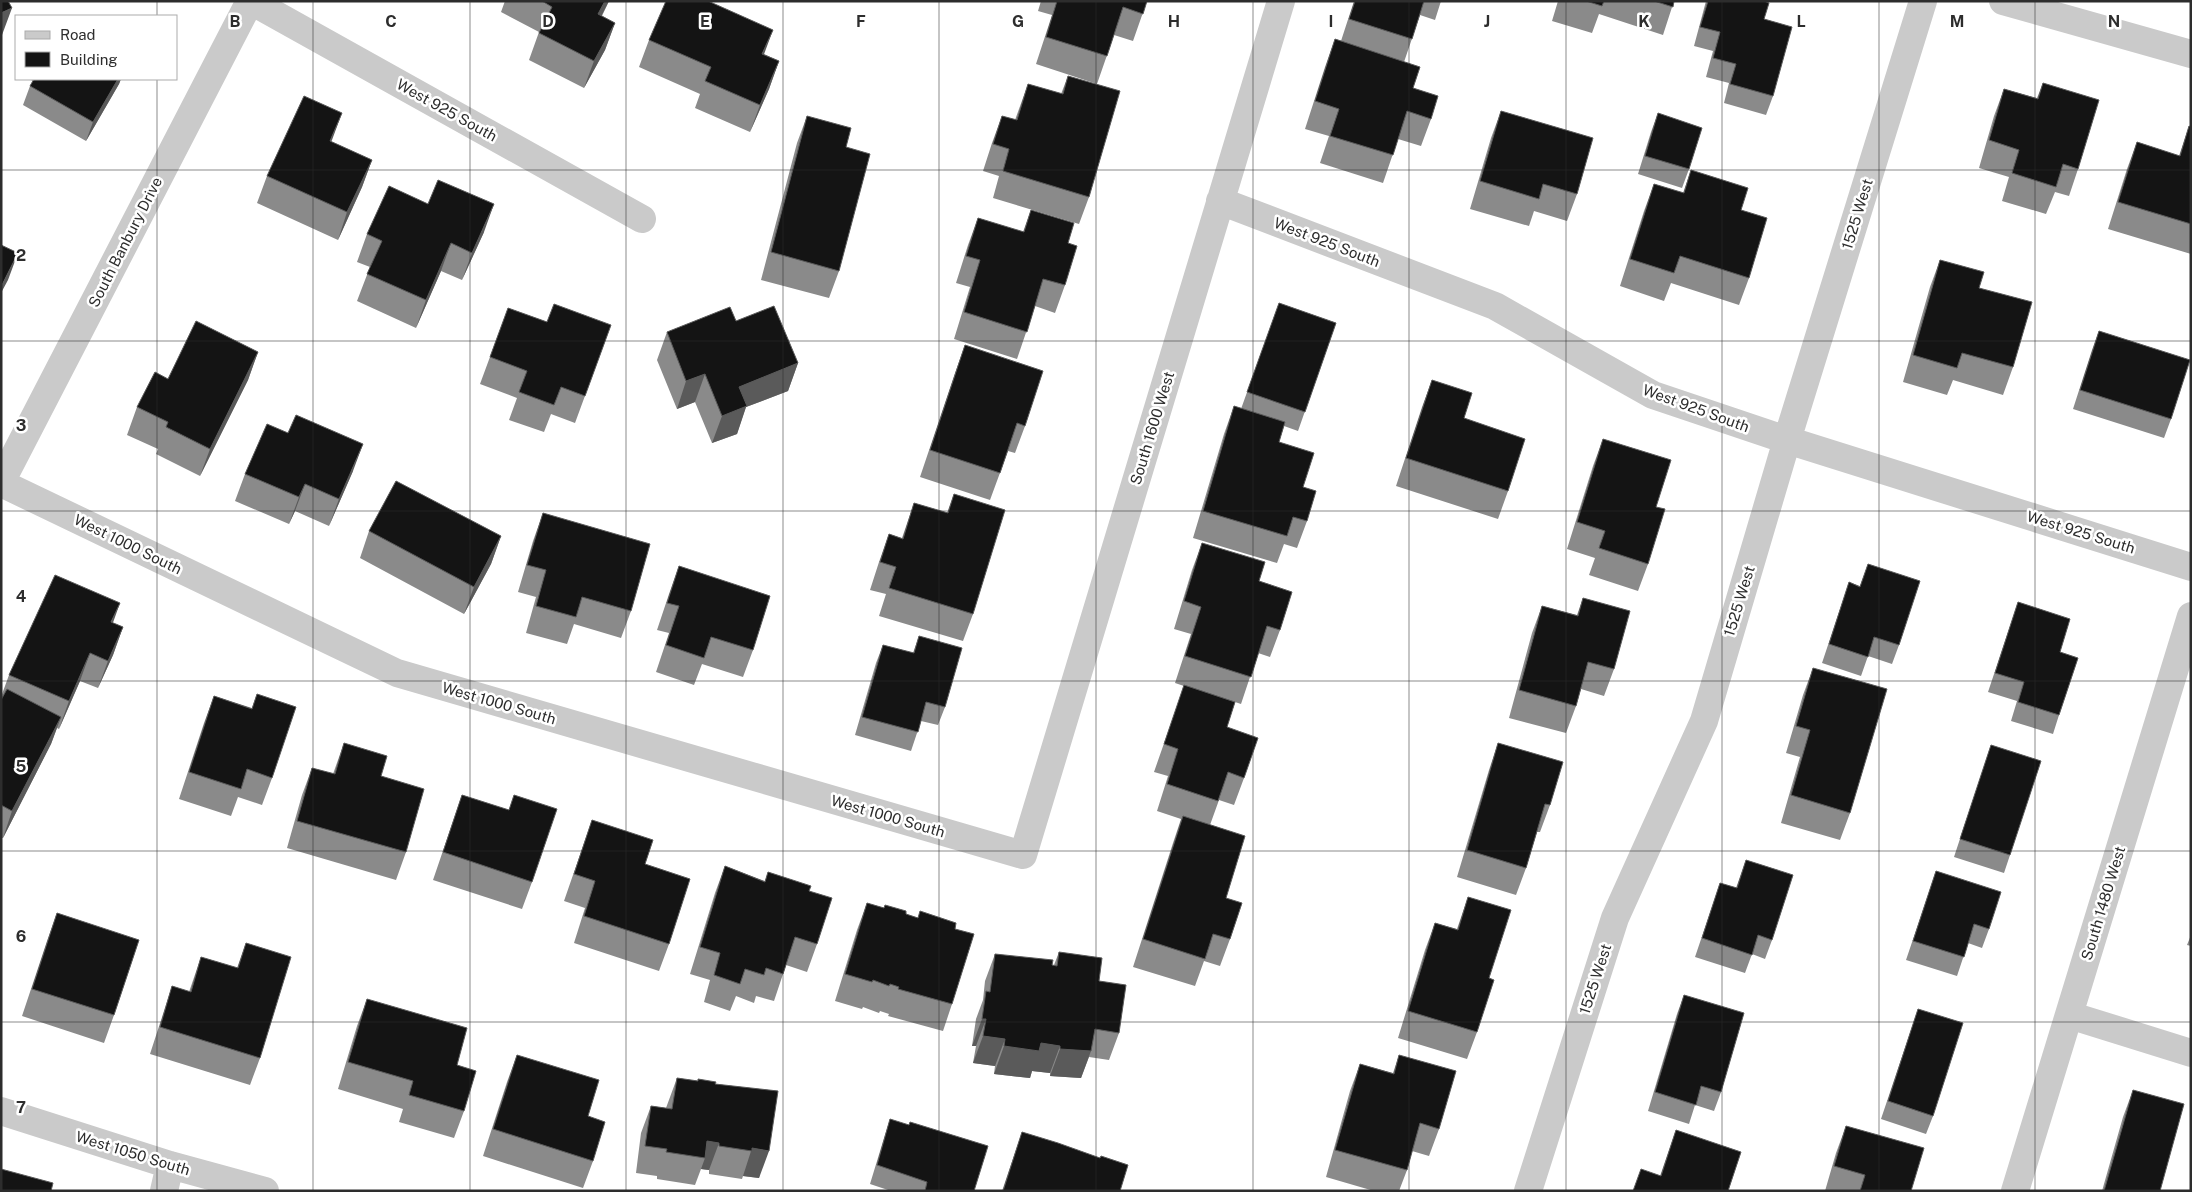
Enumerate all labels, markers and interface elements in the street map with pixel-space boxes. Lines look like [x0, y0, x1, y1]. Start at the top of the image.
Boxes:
text: B [230, 12, 241, 31]
text: C [385, 12, 397, 31]
text: D [542, 12, 554, 31]
text: E [700, 12, 710, 31]
text: F [856, 12, 866, 31]
text: G [1012, 12, 1024, 31]
text: H [1168, 12, 1180, 31]
text: I [1329, 12, 1333, 31]
text: J [1484, 12, 1490, 31]
text: K [1638, 12, 1650, 31]
text: L [1796, 12, 1806, 31]
text: M [1950, 12, 1964, 31]
text: N [2108, 12, 2120, 31]
legend [15, 15, 178, 80]
text: Road [60, 26, 96, 43]
text: Building [60, 51, 118, 68]
street label: West 925 South [394, 75, 500, 145]
street label: South Banbury Drive [85, 174, 165, 310]
street label: 1525 West [1838, 177, 1876, 251]
street label: West 925 South [1272, 214, 1382, 270]
text: 2 [16, 246, 26, 265]
street label: South 1600 West [1127, 369, 1177, 487]
street label: West 925 South [1640, 381, 1752, 435]
text: 3 [16, 416, 26, 435]
street label: West 925 South [2025, 507, 2137, 557]
street label: West 1000 South [71, 511, 185, 577]
street label: 1525 West [1720, 564, 1758, 638]
text: 4 [16, 587, 27, 606]
street label: West 1000 South [440, 679, 558, 727]
text: 5 [16, 757, 27, 776]
street label: West 1000 South [829, 792, 947, 840]
street label: South 1480 West [2078, 844, 2128, 962]
text: 6 [16, 927, 26, 946]
street label: 1525 West [1576, 942, 1614, 1016]
text: 7 [16, 1098, 26, 1117]
street label: West 1050 South [74, 1128, 192, 1178]

